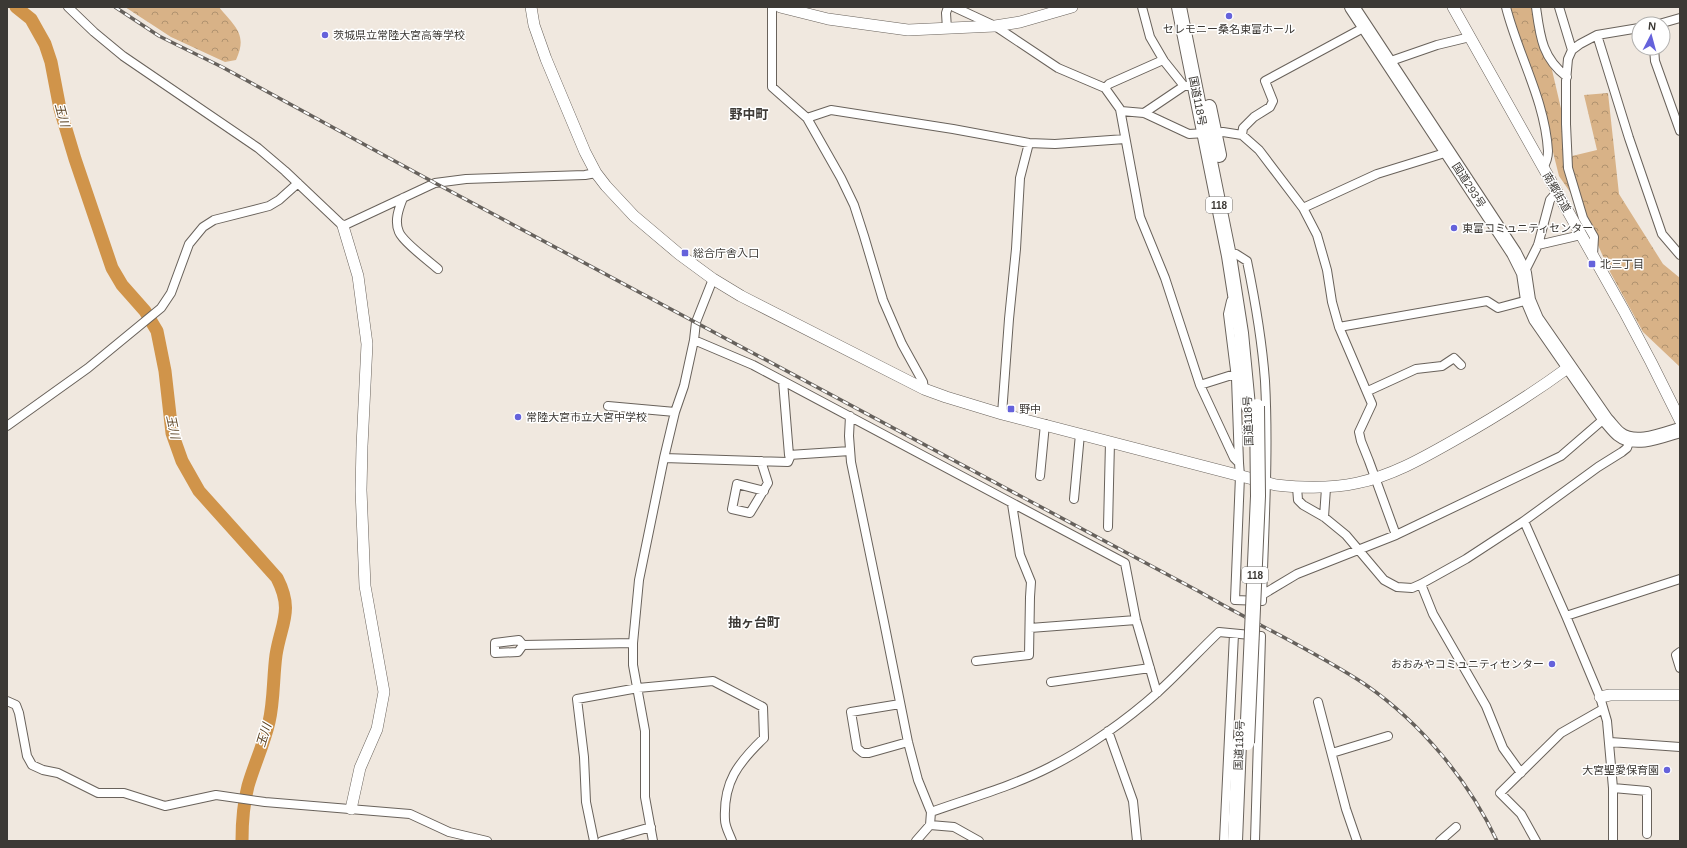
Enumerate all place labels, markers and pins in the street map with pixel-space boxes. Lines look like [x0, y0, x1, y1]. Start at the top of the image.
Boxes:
marker: セレモニー桑名東富ホール [1224, 11, 1234, 21]
place label: セレモニー桑名東富ホール [1163, 23, 1295, 35]
place label: 茨城県立常陸大宮高等学校 [333, 29, 465, 41]
marker: 茨城県立常陸大宮高等学校 [320, 30, 330, 40]
place label: 東富コミュニティセンター [1462, 222, 1593, 234]
marker: 東富コミュニティセンター [1449, 223, 1459, 233]
place label: 総合庁舎入口 [693, 247, 759, 259]
marker: 総合庁舎入口 [680, 248, 690, 258]
place label: 北三丁目 [1600, 258, 1644, 270]
marker: 北三丁目 [1587, 259, 1597, 269]
place label: 野中 [1019, 403, 1041, 415]
marker: 野中 [1006, 404, 1016, 414]
place label: 常陸大宮市立大宮中学校 [526, 411, 647, 423]
marker: 常陸大宮市立大宮中学校 [513, 412, 523, 422]
place label: おおみやコミュニティセンター [1391, 658, 1544, 670]
marker: おおみやコミュニティセンター [1547, 659, 1557, 669]
place label: 大宮聖愛保育園 [1582, 764, 1659, 776]
marker: 大宮聖愛保育園 [1662, 765, 1672, 775]

